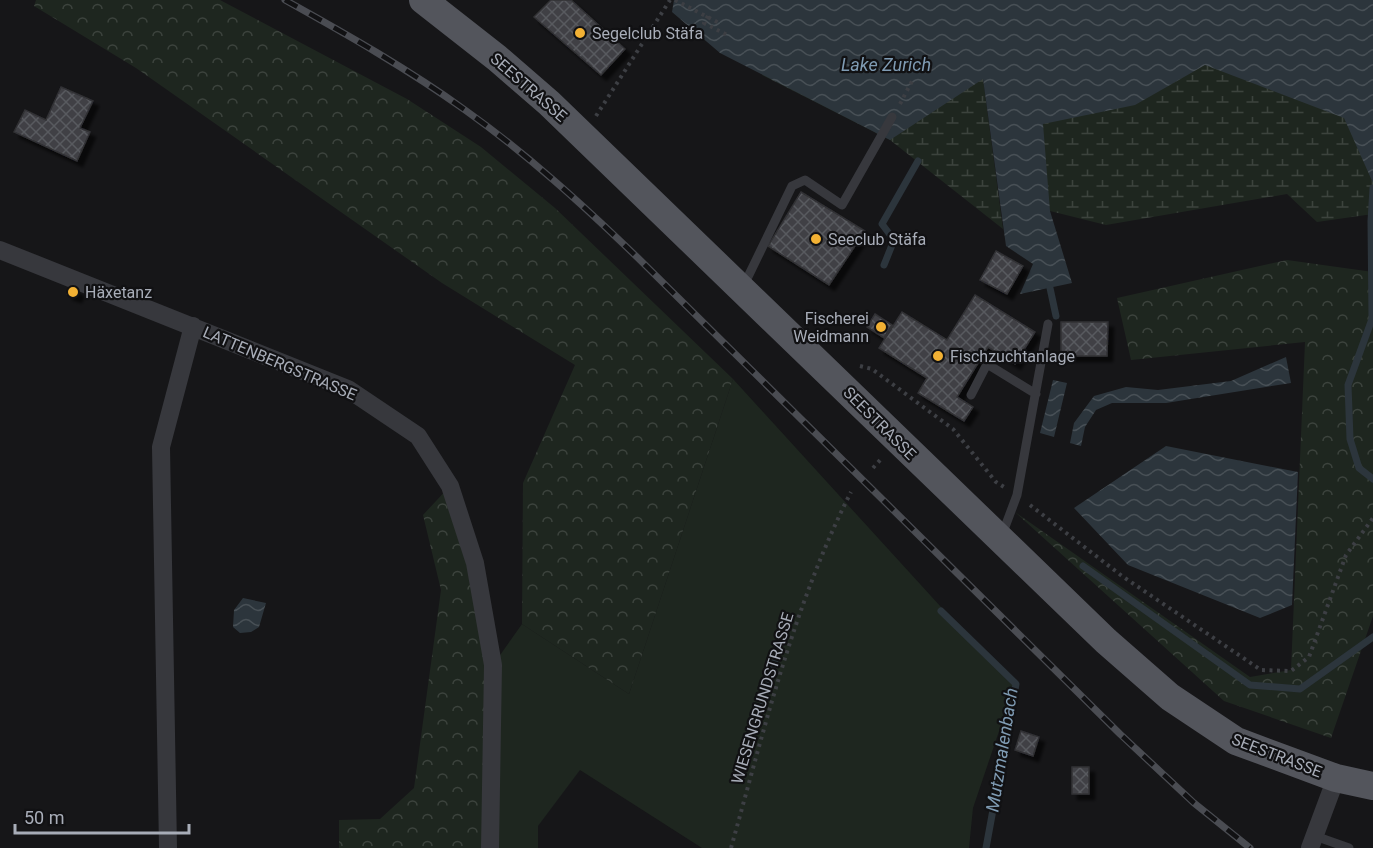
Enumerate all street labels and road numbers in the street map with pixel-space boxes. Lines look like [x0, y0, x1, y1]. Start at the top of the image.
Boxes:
street label: SEESTRASSE [487, 49, 571, 126]
street label: LATTENBERGSTRASSE [200, 322, 360, 404]
street label: SEESTRASSE [839, 383, 920, 464]
street label: WIESENGRUNDSTRASSE [727, 610, 798, 786]
street label: SEESTRASSE [1229, 730, 1325, 781]

